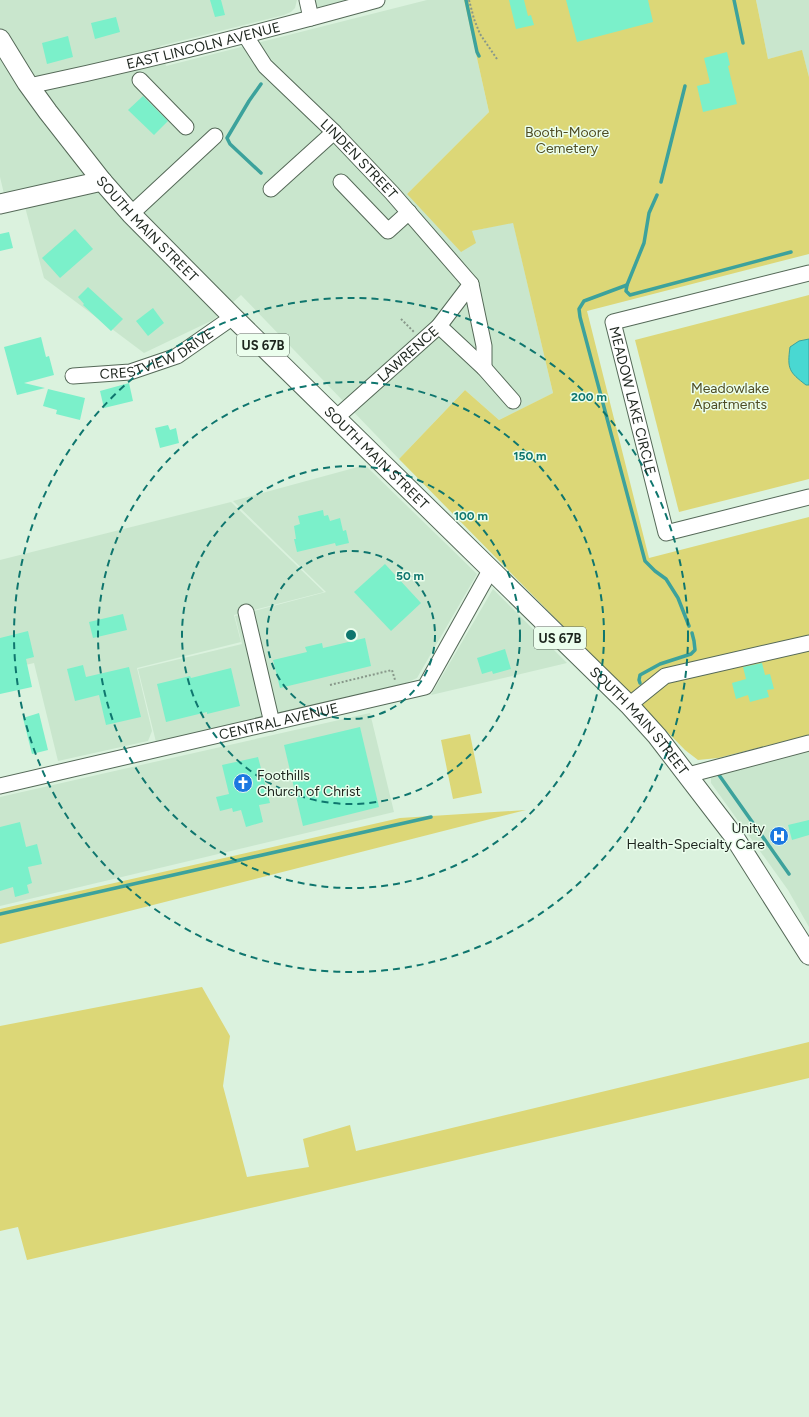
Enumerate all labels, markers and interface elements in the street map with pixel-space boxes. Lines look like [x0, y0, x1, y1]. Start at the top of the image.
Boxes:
street label: EAST LINCOLN AVENUE [125, 18, 282, 73]
street label: LINDEN STREET [317, 116, 401, 202]
park label: Booth-Moore Cemetery [525, 124, 609, 157]
street label: SOUTH MAIN STREET [93, 173, 202, 286]
street label: LAWRENCE [374, 322, 442, 386]
street label: CRESTVIEW DRIVE [99, 325, 217, 383]
street label: MEADOW LAKE CIRCLE [605, 325, 659, 477]
road number: US 67B [237, 334, 289, 356]
park label: Meadowlake Apartments [691, 380, 769, 413]
text: 200 m [571, 390, 607, 404]
street label: SOUTH MAIN STREET [320, 403, 432, 513]
text: 150 m [513, 449, 547, 463]
text: 100 m [454, 509, 488, 523]
text: 50 m [396, 569, 424, 583]
road number: US 67B [534, 627, 586, 649]
centre of rings [344, 628, 358, 642]
street label: SOUTH MAIN STREET [586, 663, 692, 779]
street label: CENTRAL AVENUE [217, 699, 340, 744]
place label: Foothills Church of Christ [257, 767, 361, 800]
church icon: Foothills Church of Christ [232, 772, 254, 794]
place label: Unity Health-Specialty Care [626, 820, 766, 853]
hospital icon: Unity Health-Specialty Care [768, 825, 790, 847]

